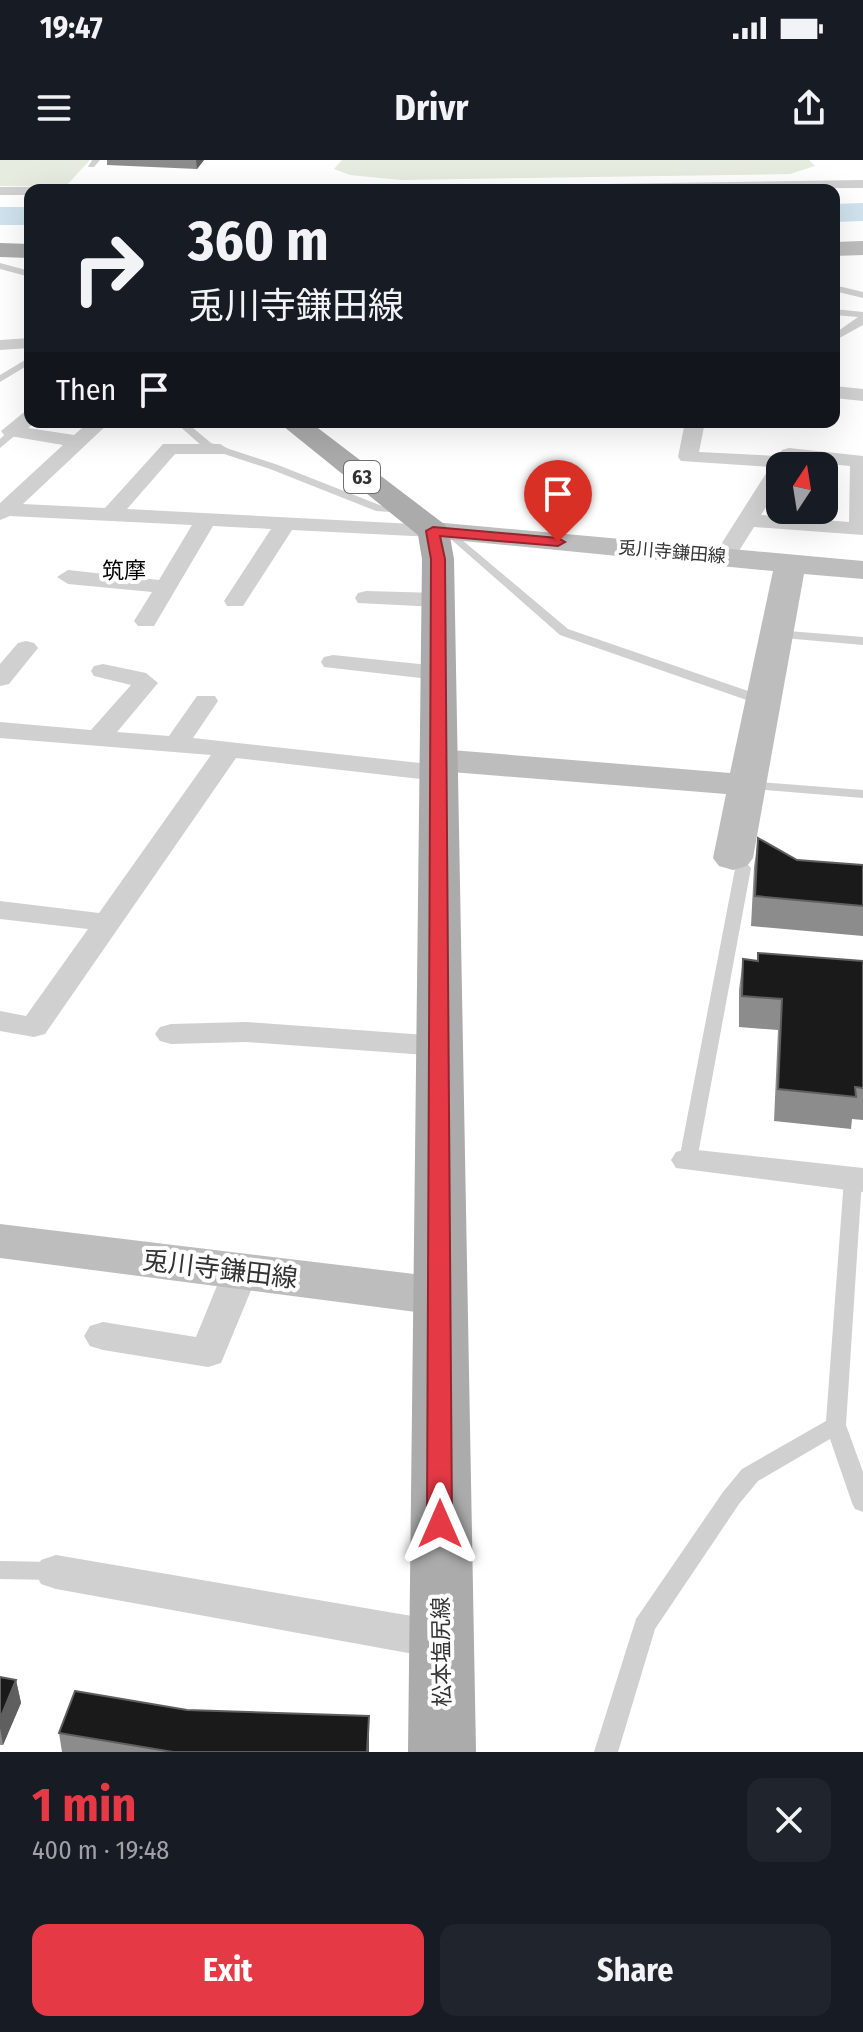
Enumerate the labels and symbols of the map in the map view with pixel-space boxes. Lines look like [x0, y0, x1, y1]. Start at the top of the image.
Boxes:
north arrow [766, 452, 838, 524]
pin [524, 460, 592, 542]
road number: 63 [344, 461, 380, 493]
street label: 兎川寺鎌田線 [617, 536, 727, 568]
district label: 筑摩 [102, 557, 146, 584]
street label: 兎川寺鎌田線 [141, 1245, 299, 1294]
position arrow [398, 1482, 482, 1566]
street label: 松本塩尻線 [427, 1597, 456, 1707]

